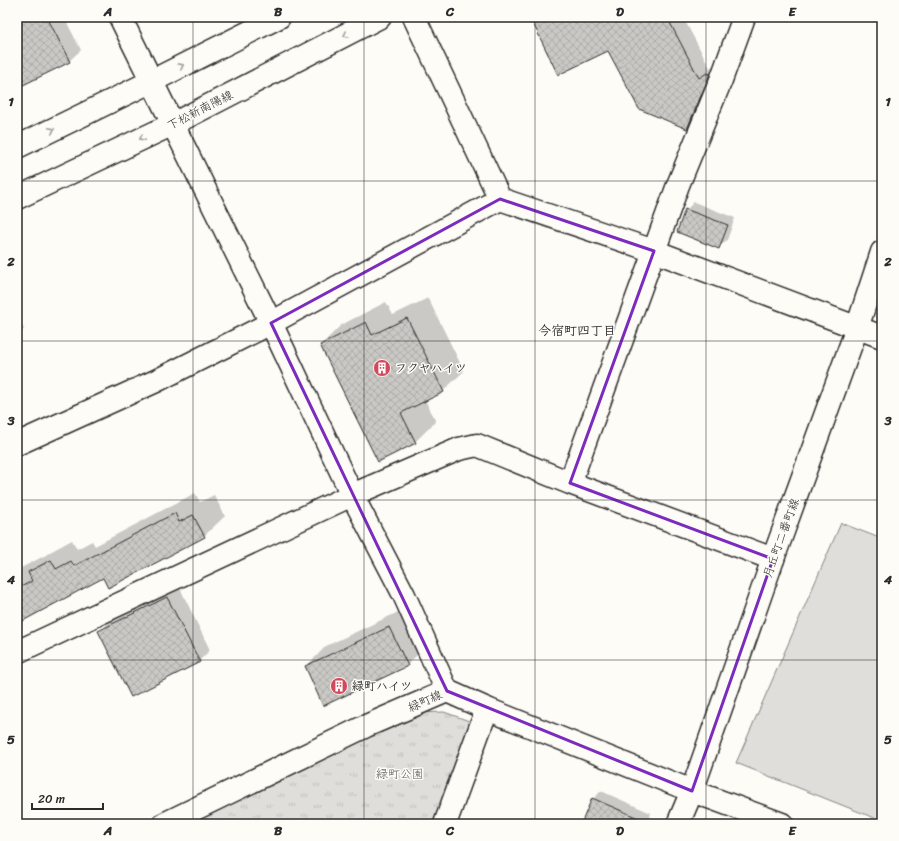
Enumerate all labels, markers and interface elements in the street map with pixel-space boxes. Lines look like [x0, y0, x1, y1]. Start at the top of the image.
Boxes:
text: A [103, 0, 112, 23]
text: B [274, 0, 283, 23]
text: C [445, 0, 455, 23]
text: D [616, 0, 624, 23]
text: E [788, 0, 797, 23]
one-way arrow [342, 30, 350, 38]
one-way arrow [177, 64, 185, 71]
street label: 下松新南陽線 [163, 84, 237, 136]
text: 1 [8, 90, 14, 113]
text: 1 [885, 90, 891, 113]
one-way arrow [48, 127, 55, 135]
one-way arrow [139, 134, 147, 141]
text: 2 [6, 250, 15, 273]
text: 2 [883, 250, 892, 273]
district label: 今宿町四丁目 [538, 319, 616, 342]
place label: フクヤハイツ [395, 357, 467, 379]
building icon: フクヤハイツ [372, 358, 392, 378]
text: 3 [6, 409, 15, 432]
text: 3 [883, 409, 892, 432]
street label: 月丘町二番町線 [756, 495, 806, 581]
text: 4 [6, 568, 16, 591]
text: 4 [883, 568, 893, 591]
place label: 緑町ハイツ [352, 675, 412, 697]
building icon: 緑町ハイツ [329, 676, 349, 696]
street label: 緑町線 [404, 684, 446, 718]
text: 5 [7, 728, 15, 751]
text: 5 [884, 728, 892, 751]
park label: 緑町公園 [376, 763, 424, 785]
scale bar [32, 785, 103, 811]
text: 20 m [38, 788, 65, 810]
text: A [103, 819, 112, 841]
text: B [274, 819, 283, 841]
text: C [445, 819, 455, 841]
text: D [616, 819, 624, 841]
text: E [788, 819, 797, 841]

